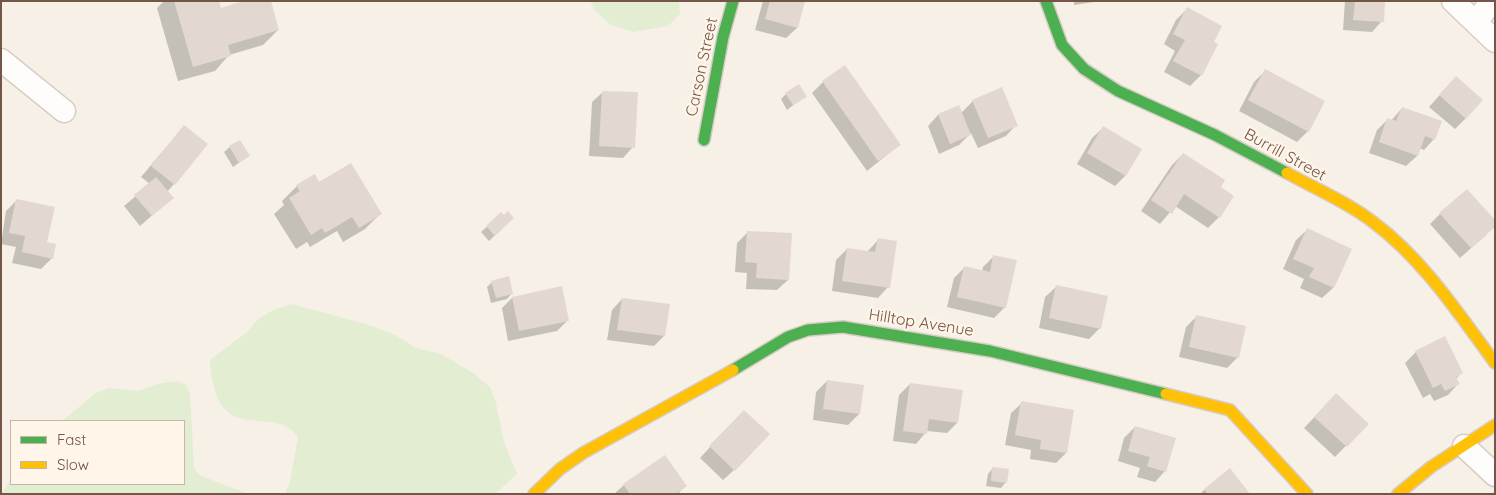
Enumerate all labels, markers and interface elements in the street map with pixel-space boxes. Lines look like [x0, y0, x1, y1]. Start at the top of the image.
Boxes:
street label: Carson Street [682, 16, 722, 118]
street label: Burrill Street [1241, 125, 1329, 185]
street label: Hilltop Avenue [867, 305, 975, 341]
legend [10, 420, 185, 485]
text: Fast [57, 430, 86, 449]
text: Slow [57, 455, 89, 474]

